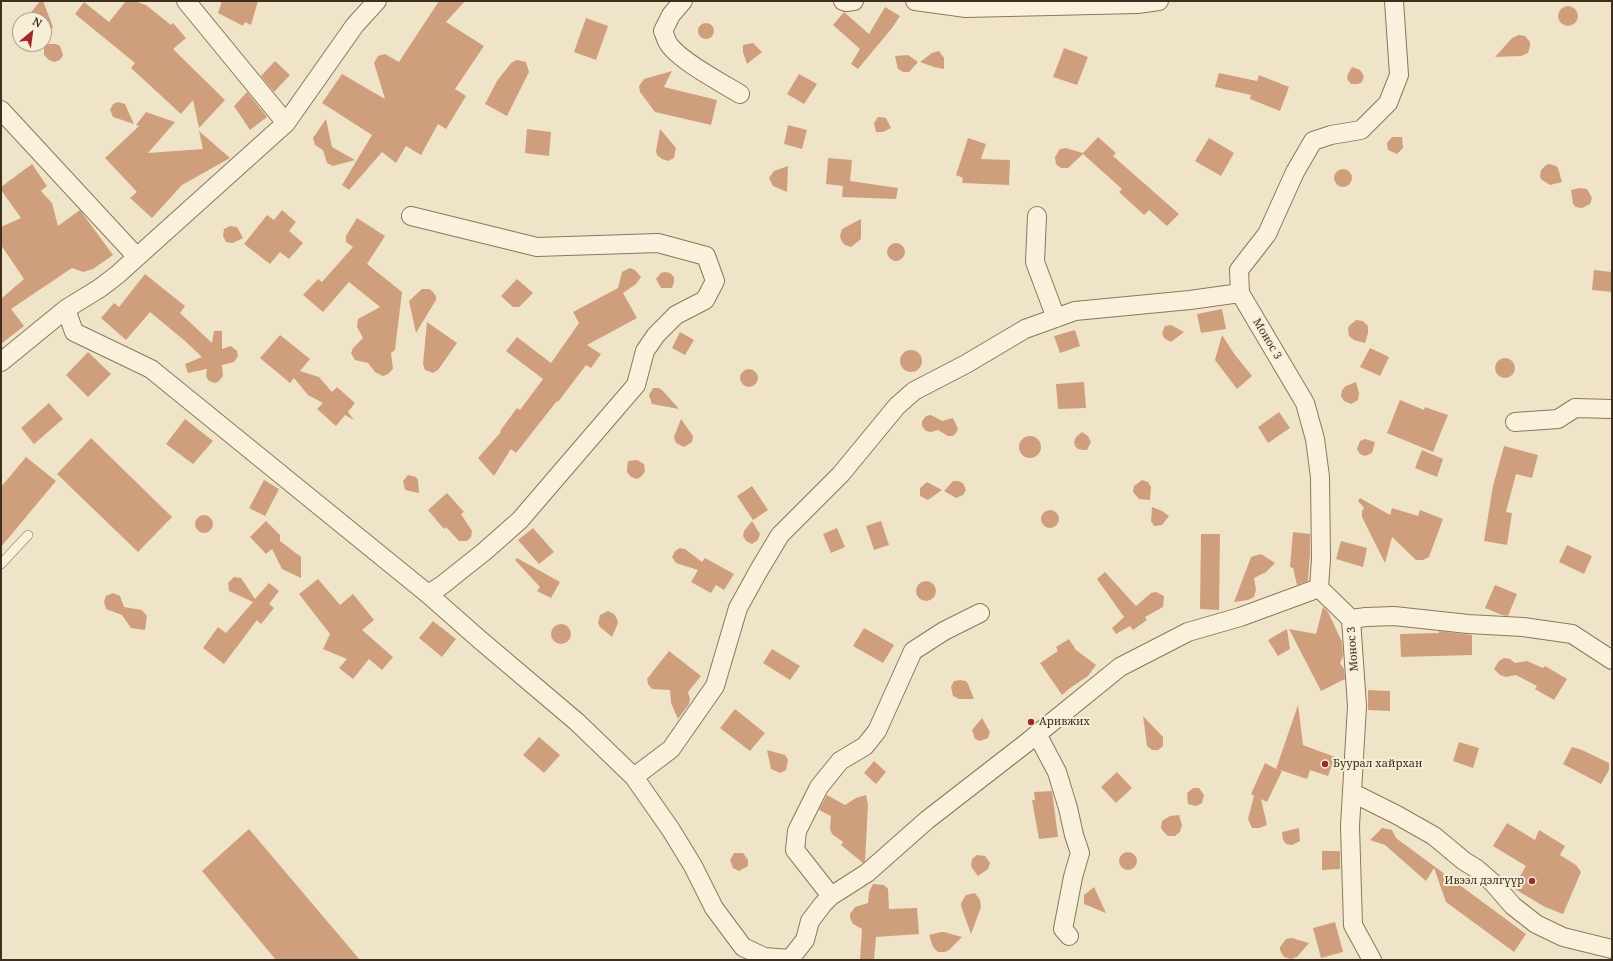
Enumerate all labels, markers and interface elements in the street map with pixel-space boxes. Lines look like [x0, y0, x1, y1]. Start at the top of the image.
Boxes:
north arrow [12, 12, 52, 52]
text: N [30, 13, 45, 31]
street label: Монос 3 [1250, 316, 1284, 362]
street label: Монос 3 [1345, 626, 1361, 672]
place label: Аривжих [1039, 715, 1090, 729]
marker: Аривжих [1026, 717, 1036, 727]
place label: Буурал хайрхан [1333, 757, 1422, 771]
marker: Буурал хайрхан [1320, 759, 1330, 769]
place label: Ивээл дэлгүүр [1445, 874, 1524, 888]
marker: Ивээл дэлгүүр [1527, 876, 1537, 886]

